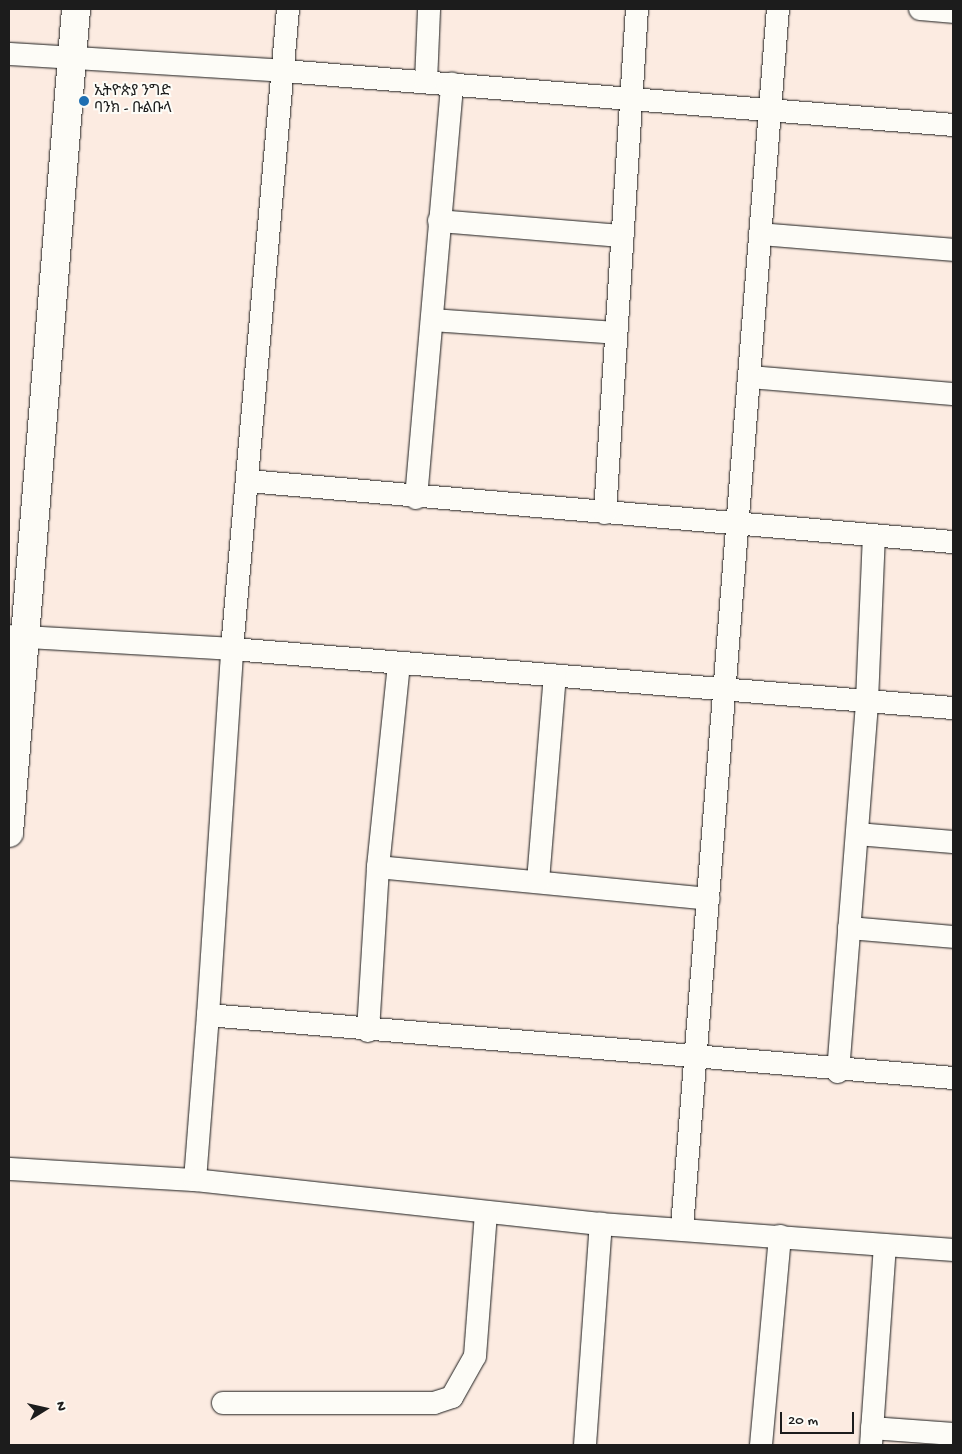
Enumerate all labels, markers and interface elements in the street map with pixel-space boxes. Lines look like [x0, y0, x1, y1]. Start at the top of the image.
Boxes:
place label: ኢትዮጵያ ንግድ ባንክ - ቡልቡላ [94, 83, 172, 118]
marker: ኢትዮጵያ ንግድ ባንክ - ቡልቡላ [78, 95, 90, 107]
north arrow [20, 1384, 70, 1434]
text: N [51, 1400, 69, 1412]
scale bar [782, 1402, 856, 1434]
text: 20 m [788, 1412, 818, 1430]

